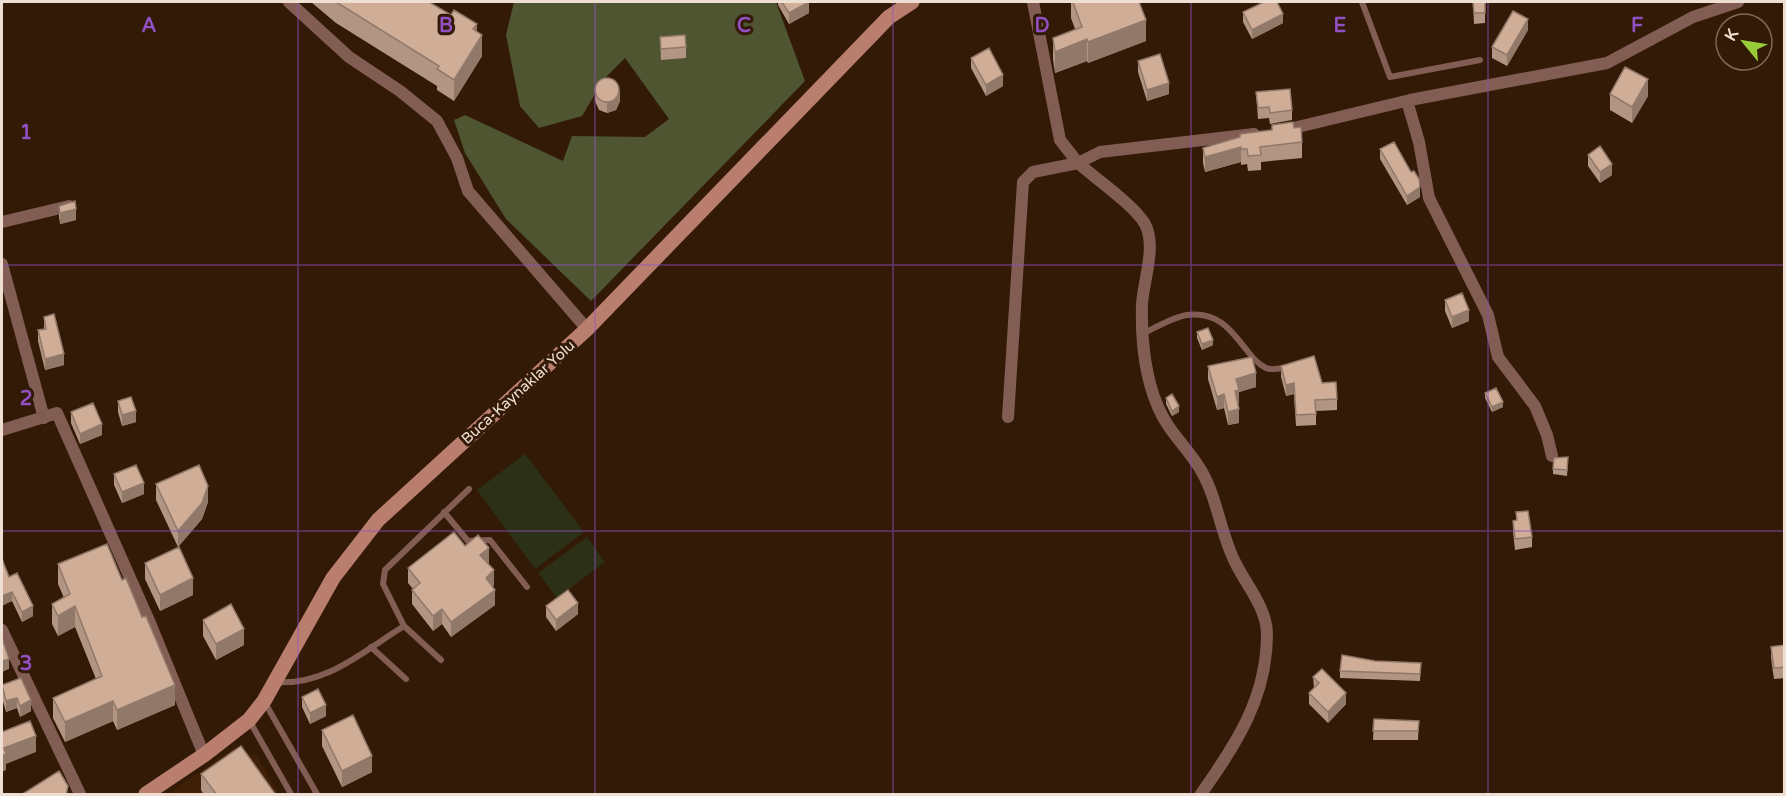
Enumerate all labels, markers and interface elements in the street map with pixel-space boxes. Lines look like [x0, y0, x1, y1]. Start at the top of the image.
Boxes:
north arrow [1714, 12, 1774, 72]
text: A [142, 14, 157, 38]
text: B [439, 14, 453, 38]
text: C [737, 14, 751, 38]
text: D [1034, 14, 1050, 38]
text: E [1334, 14, 1347, 38]
text: F [1631, 14, 1643, 38]
text: K [1721, 25, 1743, 45]
text: 1 [20, 121, 32, 145]
street label: Buca-Kaynaklar Yolu [458, 336, 578, 448]
text: 2 [20, 387, 32, 411]
text: 3 [20, 652, 32, 676]

